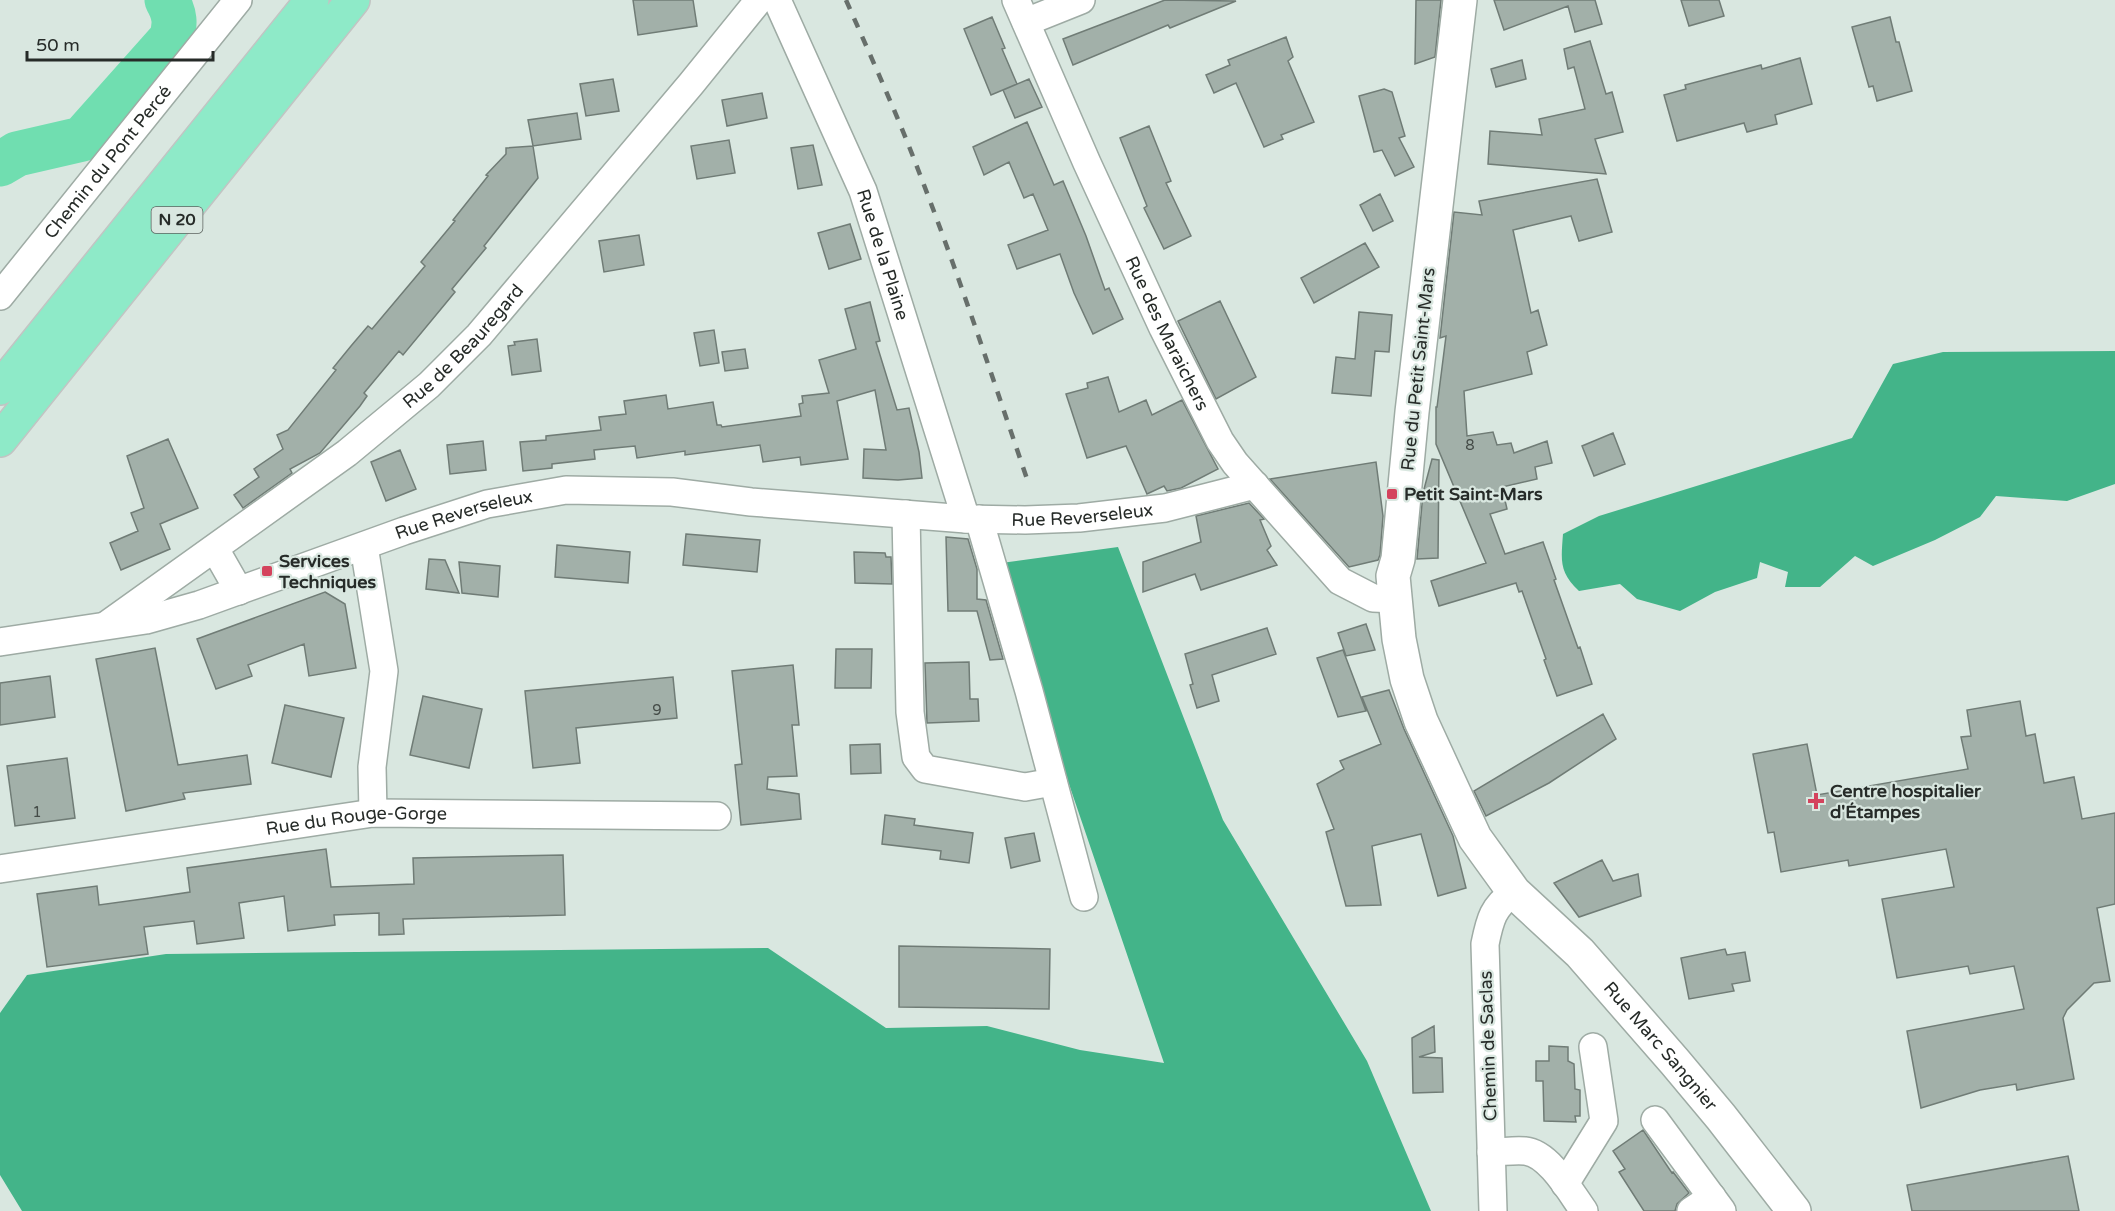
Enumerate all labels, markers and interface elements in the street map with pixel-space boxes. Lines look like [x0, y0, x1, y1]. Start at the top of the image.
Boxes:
scale bar [27, 24, 213, 62]
text: 50 m [36, 34, 80, 56]
street label: Chemin du Pont Percé [39, 81, 176, 243]
street label: Rue de la Plaine [852, 186, 914, 323]
road number: N 20 [152, 207, 202, 233]
street label: Rue des Maraichers [1120, 253, 1214, 414]
street label: Rue du Petit Saint-Mars [1396, 266, 1440, 472]
street label: Rue de Beauregard [398, 280, 528, 413]
house number: 8 [1465, 436, 1475, 454]
place label: Petit Saint-Mars [1404, 483, 1543, 505]
street label: Rue Reverseleux [392, 485, 534, 544]
marker: Petit Saint-Mars [1385, 487, 1399, 501]
street label: Rue Reverseleux [1011, 498, 1154, 531]
place label: Services Techniques [278, 550, 377, 593]
marker: Services Techniques [260, 564, 274, 578]
house number: 9 [652, 701, 662, 719]
place label: Centre hospitalier d'Étampes [1830, 780, 1982, 823]
marker: Centre hospitalier d'Étampes [1807, 792, 1825, 810]
street label: Rue du Rouge-Gorge [264, 802, 447, 840]
house number: 1 [32, 803, 42, 821]
street label: Chemin de Saclas [1474, 970, 1502, 1122]
street label: Rue Marc Sangnier [1599, 977, 1722, 1115]

